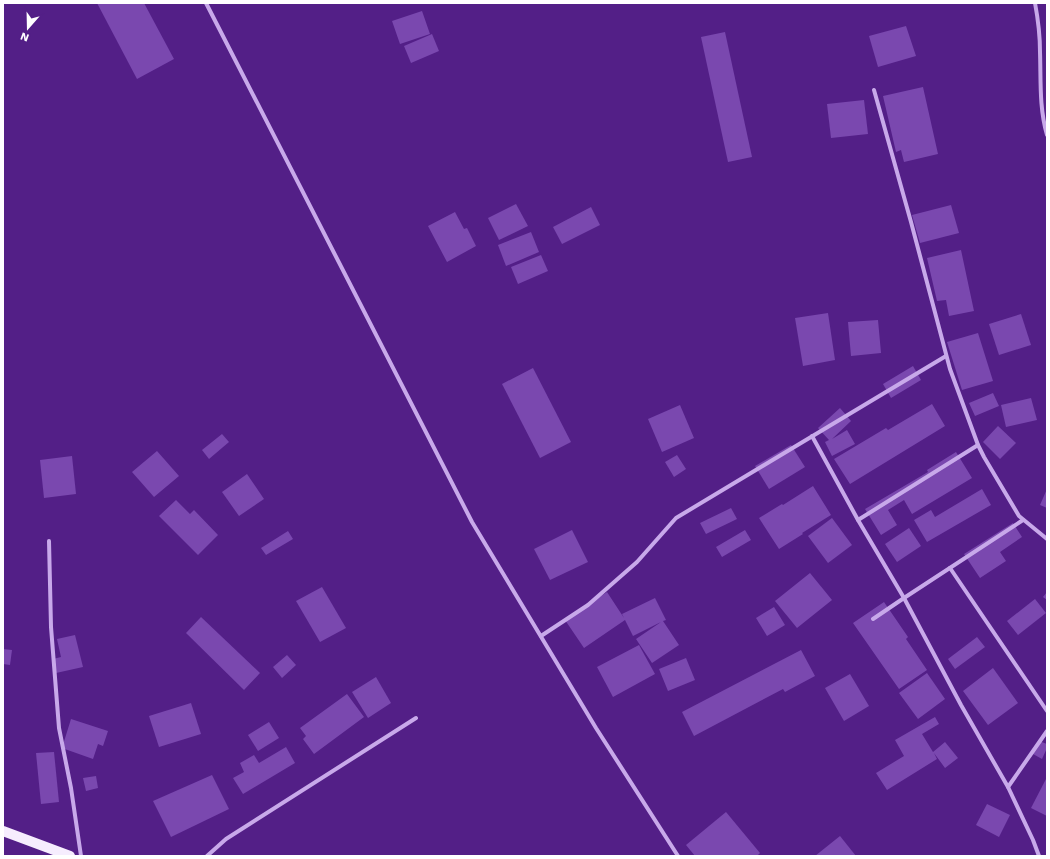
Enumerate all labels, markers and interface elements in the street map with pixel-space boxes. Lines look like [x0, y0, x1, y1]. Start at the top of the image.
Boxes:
north arrow [8, 8, 48, 48]
text: N [19, 29, 31, 44]

